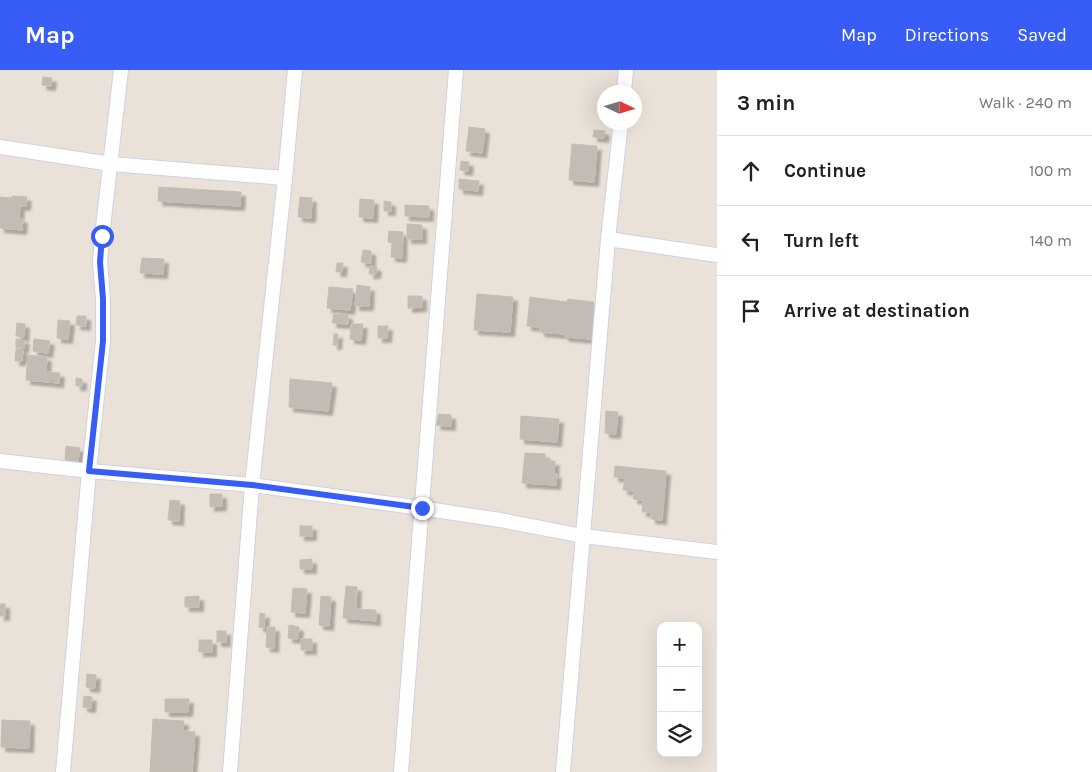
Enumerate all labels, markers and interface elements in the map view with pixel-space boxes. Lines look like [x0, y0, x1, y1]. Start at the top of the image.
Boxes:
text: Map [25, 21, 75, 49]
text: Map [841, 24, 877, 46]
text: Directions [905, 24, 989, 46]
text: Saved [1017, 24, 1067, 46]
north arrow [597, 85, 642, 130]
text: 3 min [737, 91, 795, 115]
text: Walk · 240 m [979, 93, 1072, 112]
icon: ahead [737, 157, 765, 185]
text: Continue [784, 160, 866, 182]
text: 100 m [1029, 161, 1072, 180]
route start [91, 225, 114, 248]
icon: left [737, 227, 765, 255]
text: Turn left [784, 230, 859, 252]
text: 140 m [1030, 231, 1072, 250]
icon: arrive [737, 297, 765, 325]
text: Arrive at destination [784, 300, 970, 322]
route end [411, 497, 434, 520]
map controls [657, 622, 702, 757]
button: + [657, 622, 702, 667]
button: − [657, 667, 702, 712]
button: layers [657, 712, 702, 757]

